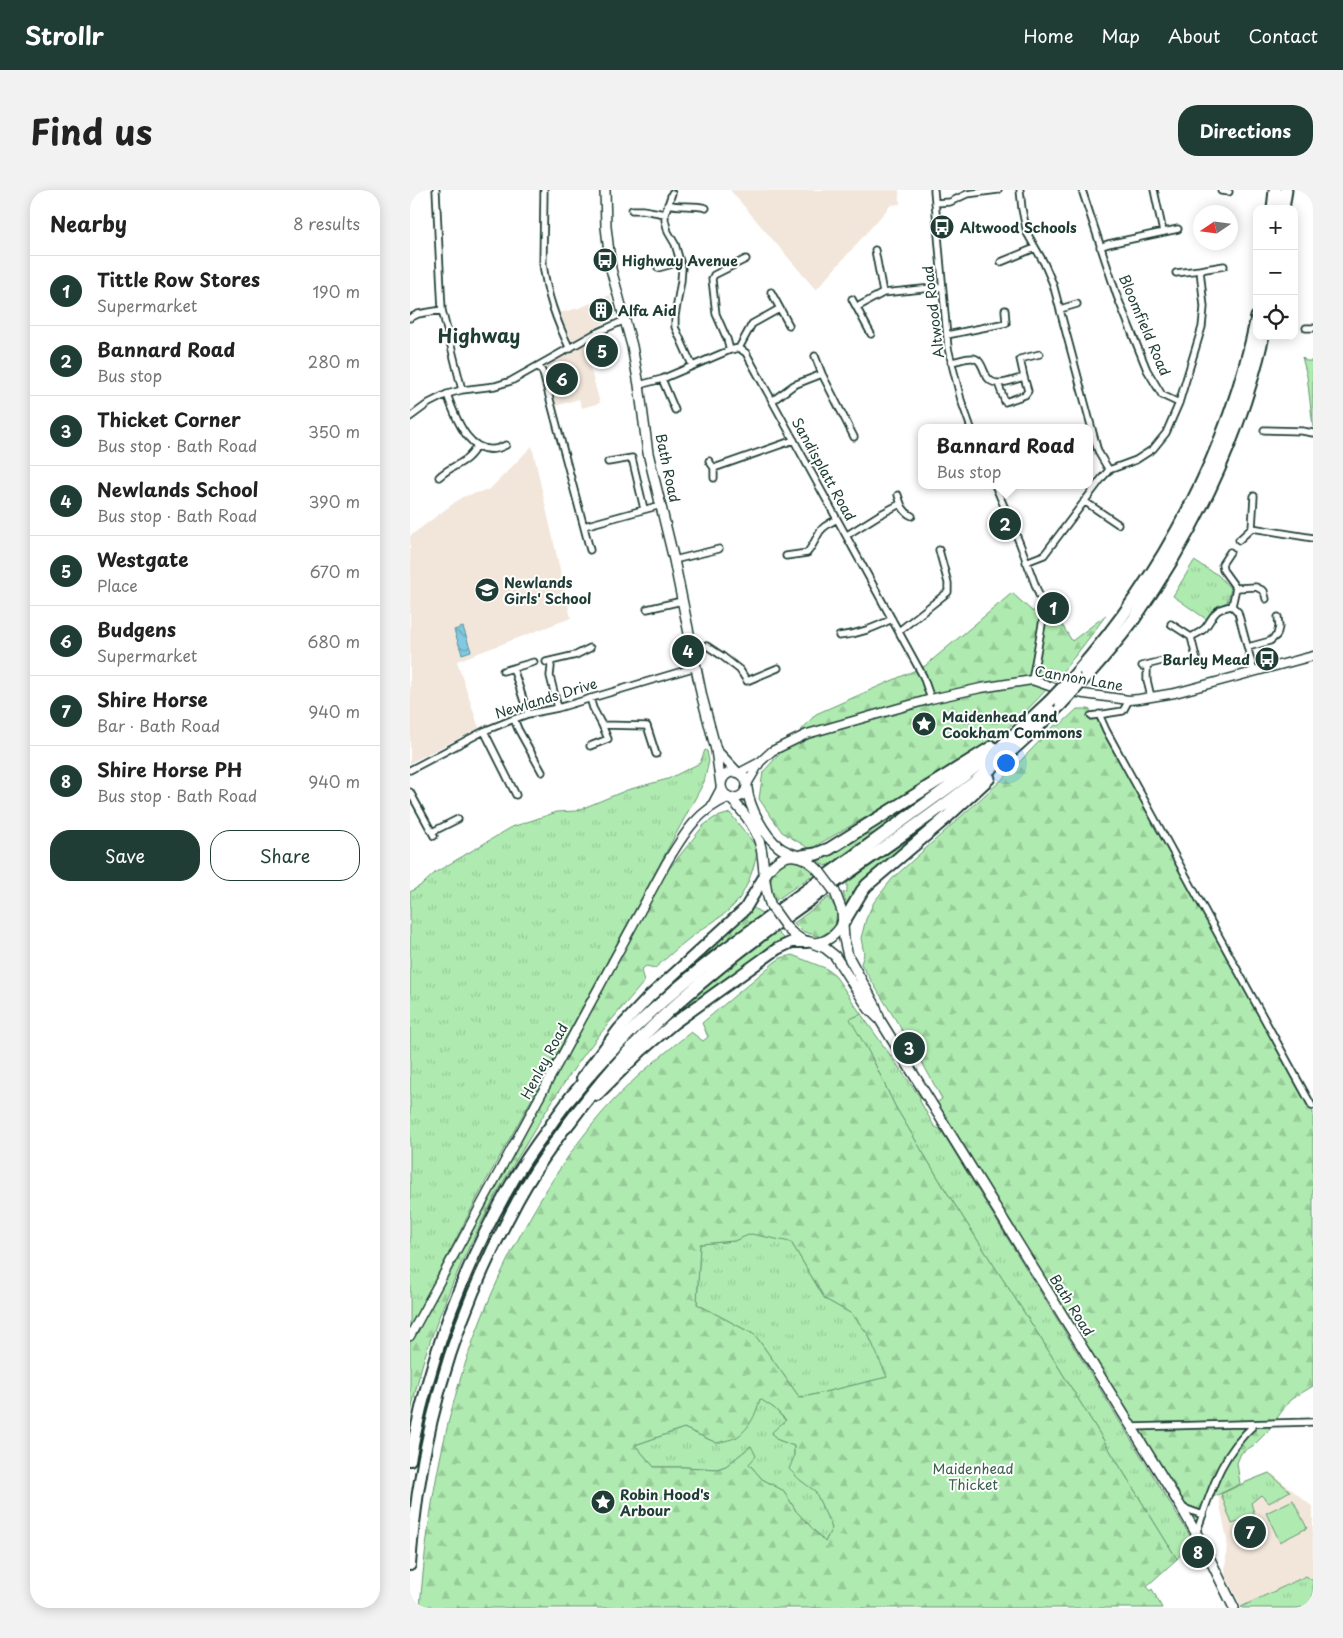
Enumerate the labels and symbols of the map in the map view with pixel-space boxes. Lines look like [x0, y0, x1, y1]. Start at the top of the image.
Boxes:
north arrow [1193, 205, 1238, 250]
bus stop icon: Altwood Schools [929, 214, 955, 240]
place label: Altwood Schools [960, 217, 1077, 238]
bus stop icon: Highway Avenue [592, 247, 618, 273]
place label: Highway Avenue [622, 250, 738, 271]
street label: Altwood Road [917, 265, 949, 359]
street label: Bloomfield Road [1114, 271, 1176, 379]
building icon: Alfa Aid [588, 297, 614, 323]
place label: Alfa Aid [618, 300, 677, 321]
district label: Highway [438, 321, 520, 349]
pin: 5 [586, 332, 618, 370]
pin: 6 [546, 360, 578, 398]
street label: Sandisplatt Road [787, 413, 861, 525]
street label: Bath Road [650, 432, 686, 504]
pin: 2 [989, 505, 1021, 543]
place label: Newlands Girls' School [504, 572, 591, 609]
school or university icon: Newlands Girls' School [474, 577, 500, 603]
pin: 1 [1037, 589, 1069, 627]
pin: 4 [672, 632, 704, 670]
bus stop icon: Barley Mead [1254, 646, 1280, 672]
place label: Barley Mead [1162, 649, 1250, 670]
street label: Cannon Lane [1033, 660, 1125, 696]
street label: Newlands Drive [492, 672, 600, 724]
place label: Maidenhead and Cookham Commons [942, 706, 1083, 743]
place icon: Maidenhead and Cookham Commons [911, 711, 937, 737]
your location [993, 750, 1019, 776]
street label: Henley Road [515, 1019, 573, 1103]
pin: 3 [893, 1029, 925, 1067]
street label: Bath Road [1045, 1270, 1099, 1340]
park label: Maidenhead Thicket [932, 1458, 1014, 1495]
place label: Robin Hood's Arbour [619, 1484, 710, 1521]
place icon: Robin Hood's Arbour [590, 1489, 616, 1515]
pin: 7 [1234, 1513, 1266, 1551]
pin: 8 [1182, 1533, 1214, 1571]

